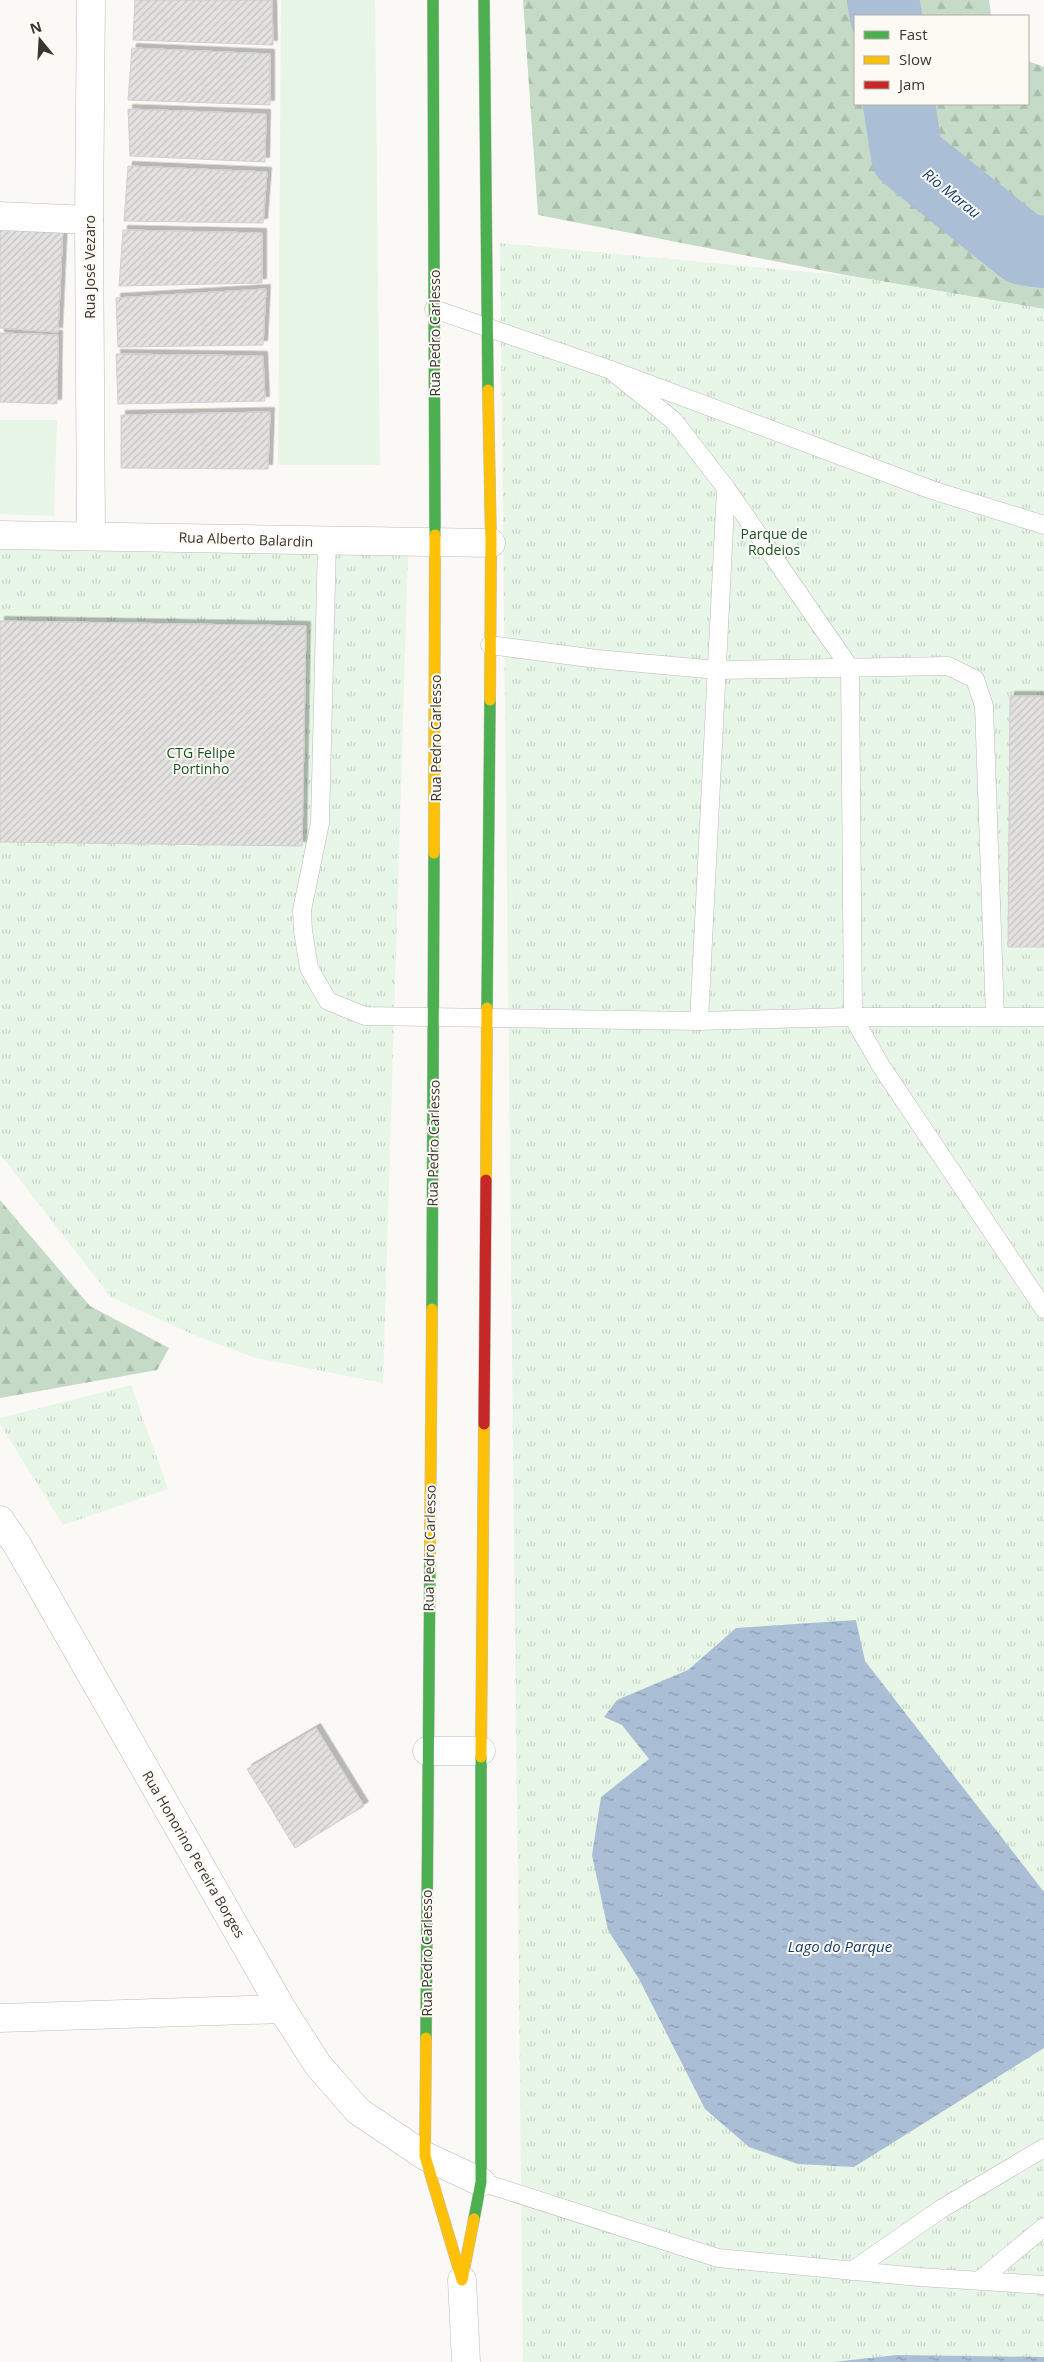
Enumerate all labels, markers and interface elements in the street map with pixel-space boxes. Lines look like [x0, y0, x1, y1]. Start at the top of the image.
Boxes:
north arrow [15, 15, 65, 65]
legend [854, 15, 1029, 105]
text: N [27, 16, 44, 38]
text: Fast [899, 24, 928, 44]
text: Slow [899, 49, 932, 69]
text: Jam [897, 74, 925, 94]
water label: Rio Marau [919, 164, 985, 223]
street label: Rua José Vezaro [80, 215, 99, 319]
street label: Rua Pedro Carlesso [425, 270, 444, 396]
park label: Parque de Rodeios [741, 524, 808, 559]
street label: Rua Alberto Balardin [178, 527, 314, 551]
street label: Rua Pedro Carlesso [426, 675, 445, 801]
park label: CTG Felipe Portinho [167, 743, 236, 778]
street label: Rua Pedro Carlesso [422, 1079, 444, 1207]
street label: Rua Pedro Carlesso [418, 1484, 440, 1612]
street label: Rua Honorino Pereira Borges [138, 1767, 250, 1941]
street label: Rua Pedro Carlesso [417, 1890, 436, 2016]
water label: Lago do Parque [788, 1936, 893, 1956]

